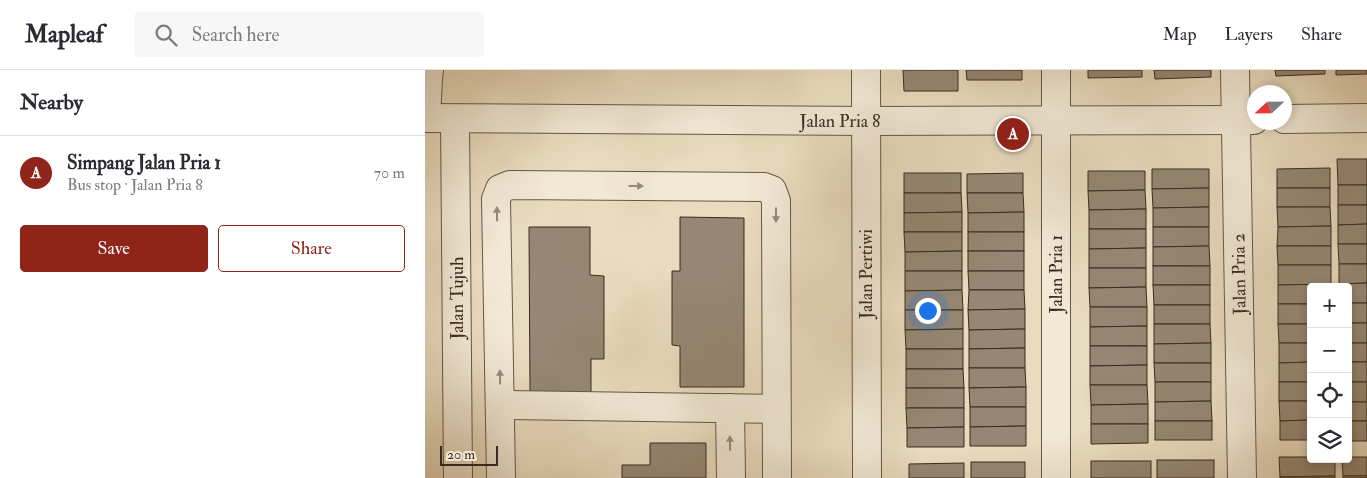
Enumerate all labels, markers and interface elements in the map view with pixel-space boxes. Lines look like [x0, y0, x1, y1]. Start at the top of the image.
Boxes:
search box [134, 12, 484, 57]
text: Mapleaf [25, 19, 104, 50]
icon: search [152, 21, 180, 49]
text: Search here [192, 23, 279, 47]
text: Map [1163, 23, 1197, 46]
text: Layers [1225, 23, 1273, 46]
text: Share [1301, 23, 1342, 46]
north arrow [1247, 85, 1292, 130]
text: Nearby [20, 89, 83, 116]
street label: Jalan Pria 8 [799, 110, 880, 133]
pin: A [997, 115, 1029, 153]
text: Simpang Jalan Pria 1 [67, 151, 221, 175]
text: A [31, 163, 41, 183]
text: 70 m [374, 163, 405, 183]
text: Bus stop · Jalan Pria 8 [67, 175, 203, 195]
one-way arrow [628, 182, 644, 190]
one-way arrow [492, 206, 500, 222]
one-way arrow [772, 207, 780, 223]
button: Save [20, 225, 208, 272]
button: Share [218, 225, 405, 272]
street label: Jalan Pertiwi [855, 229, 878, 320]
street label: Jalan Pria 2 [1227, 233, 1252, 316]
street label: Jalan Pria 1 [1045, 235, 1068, 314]
street label: Jalan Tujuh [446, 256, 469, 341]
map controls [1307, 283, 1352, 463]
button: + [1307, 283, 1352, 328]
your location [915, 298, 941, 324]
button: − [1307, 328, 1352, 373]
one-way arrow [496, 369, 504, 385]
button: locate [1307, 373, 1352, 418]
button: layers [1307, 418, 1352, 463]
one-way arrow [726, 435, 734, 451]
scale bar [440, 443, 497, 466]
text: 20 m [447, 446, 475, 463]

